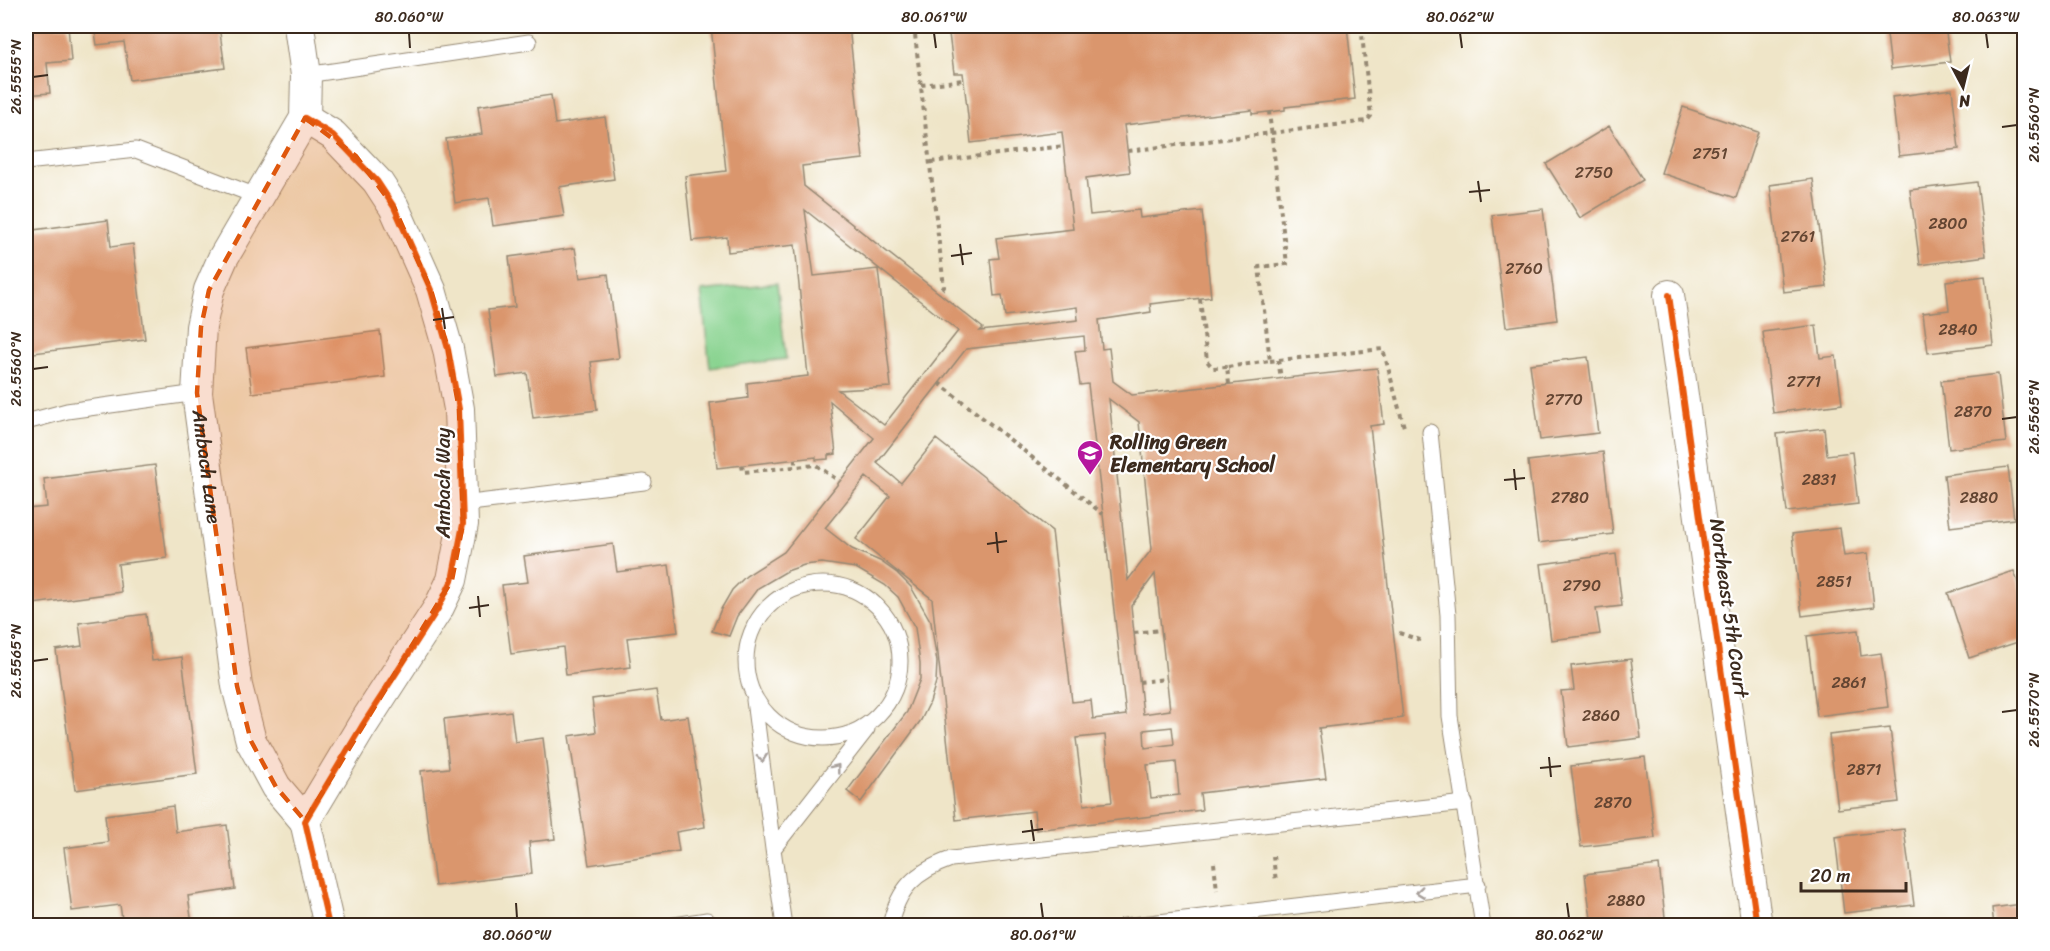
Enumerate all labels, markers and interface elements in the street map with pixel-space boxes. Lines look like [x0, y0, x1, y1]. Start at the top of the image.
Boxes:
text: 80.060°W [375, 4, 444, 30]
text: 80.061°W [901, 4, 967, 30]
text: 80.062°W [1426, 4, 1494, 30]
text: 80.063°W [1952, 4, 2020, 30]
text: 26.5555°N [3, 39, 29, 115]
north arrow [1933, 57, 1993, 117]
text: N [1957, 86, 1973, 117]
text: 26.5560°N [2021, 87, 2047, 162]
house number: 2751 [1692, 139, 1728, 168]
house number: 2750 [1575, 158, 1613, 187]
house number: 2800 [1928, 209, 1968, 238]
house number: 2761 [1781, 222, 1815, 251]
house number: 2760 [1505, 254, 1543, 283]
house number: 2840 [1939, 315, 1978, 344]
text: 26.5560°N [3, 331, 29, 406]
house number: 2771 [1787, 367, 1821, 396]
text: 26.5565°N [2021, 379, 2047, 454]
house number: 2770 [1545, 385, 1583, 414]
house number: 2870 [1954, 397, 1992, 426]
street label: Ambach Lane [182, 407, 232, 526]
place label: Rolling Green Elementary School [1109, 425, 1276, 483]
street label: Ambach Way [426, 427, 461, 539]
school or university icon: Rolling Green Elementary School [1075, 438, 1105, 476]
house number: 2831 [1802, 465, 1836, 494]
house number: 2780 [1551, 483, 1589, 512]
house number: 2880 [1960, 483, 1998, 512]
street label: Northeast 5th Court [1699, 516, 1759, 701]
house number: 2851 [1816, 567, 1852, 596]
house number: 2790 [1563, 571, 1601, 600]
text: 26.5565°N [3, 623, 29, 698]
house number: 2861 [1832, 668, 1867, 697]
text: 26.5570°N [2021, 672, 2047, 747]
house number: 2860 [1582, 701, 1620, 730]
one-way arrow [755, 753, 767, 763]
house number: 2871 [1847, 755, 1882, 784]
one-way arrow [829, 763, 840, 774]
house number: 2870 [1594, 788, 1632, 817]
scale bar [1801, 855, 1906, 893]
text: 20 m [1810, 860, 1850, 892]
one-way arrow [1415, 885, 1424, 897]
house number: 2880 [1607, 886, 1645, 915]
text: 80.060°W [483, 922, 552, 948]
text: 80.061°W [1010, 922, 1076, 948]
text: 80.062°W [1535, 922, 1603, 948]

